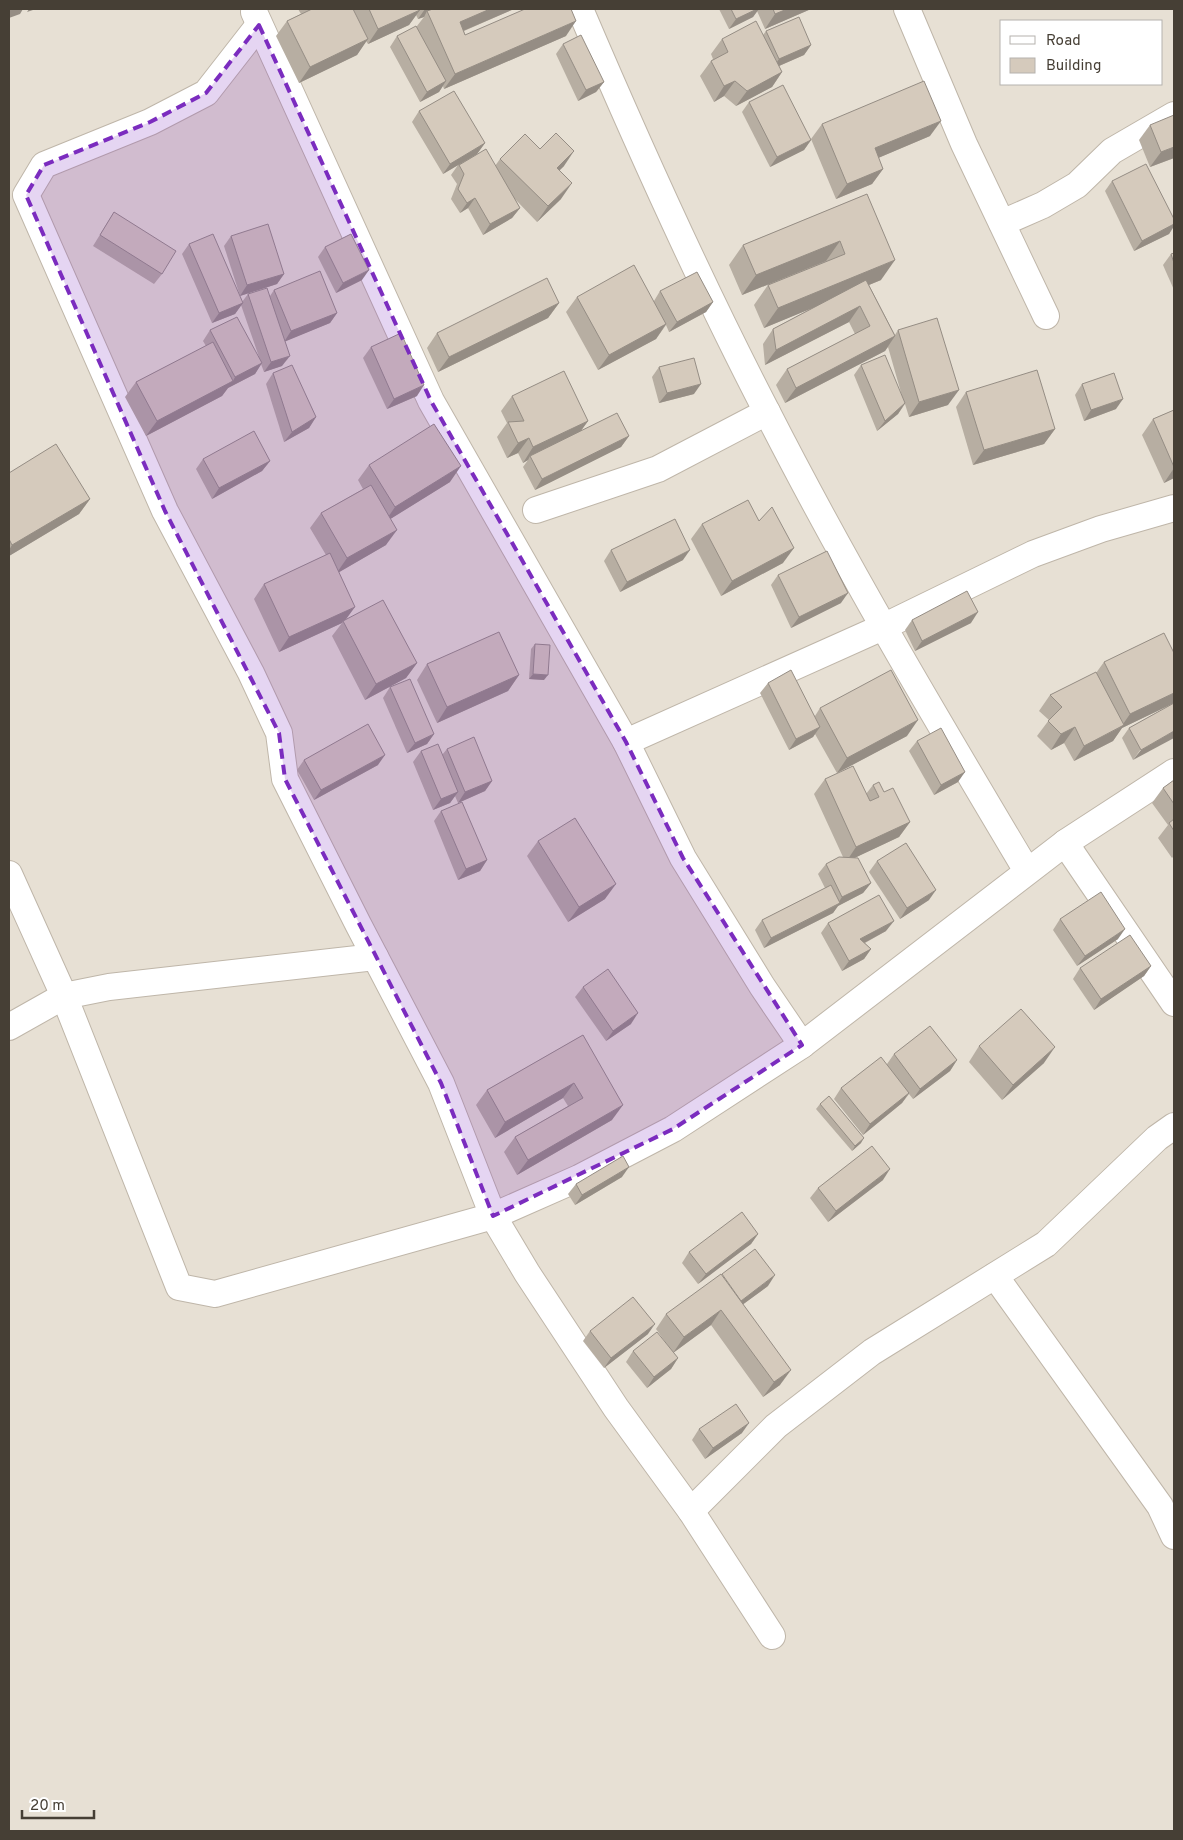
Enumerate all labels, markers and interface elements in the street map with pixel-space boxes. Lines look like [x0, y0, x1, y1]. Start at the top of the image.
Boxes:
legend [1000, 20, 1163, 85]
text: Road [1046, 32, 1081, 51]
text: Building [1046, 57, 1101, 76]
scale bar [22, 1788, 95, 1820]
text: 20 m [30, 1797, 65, 1816]

